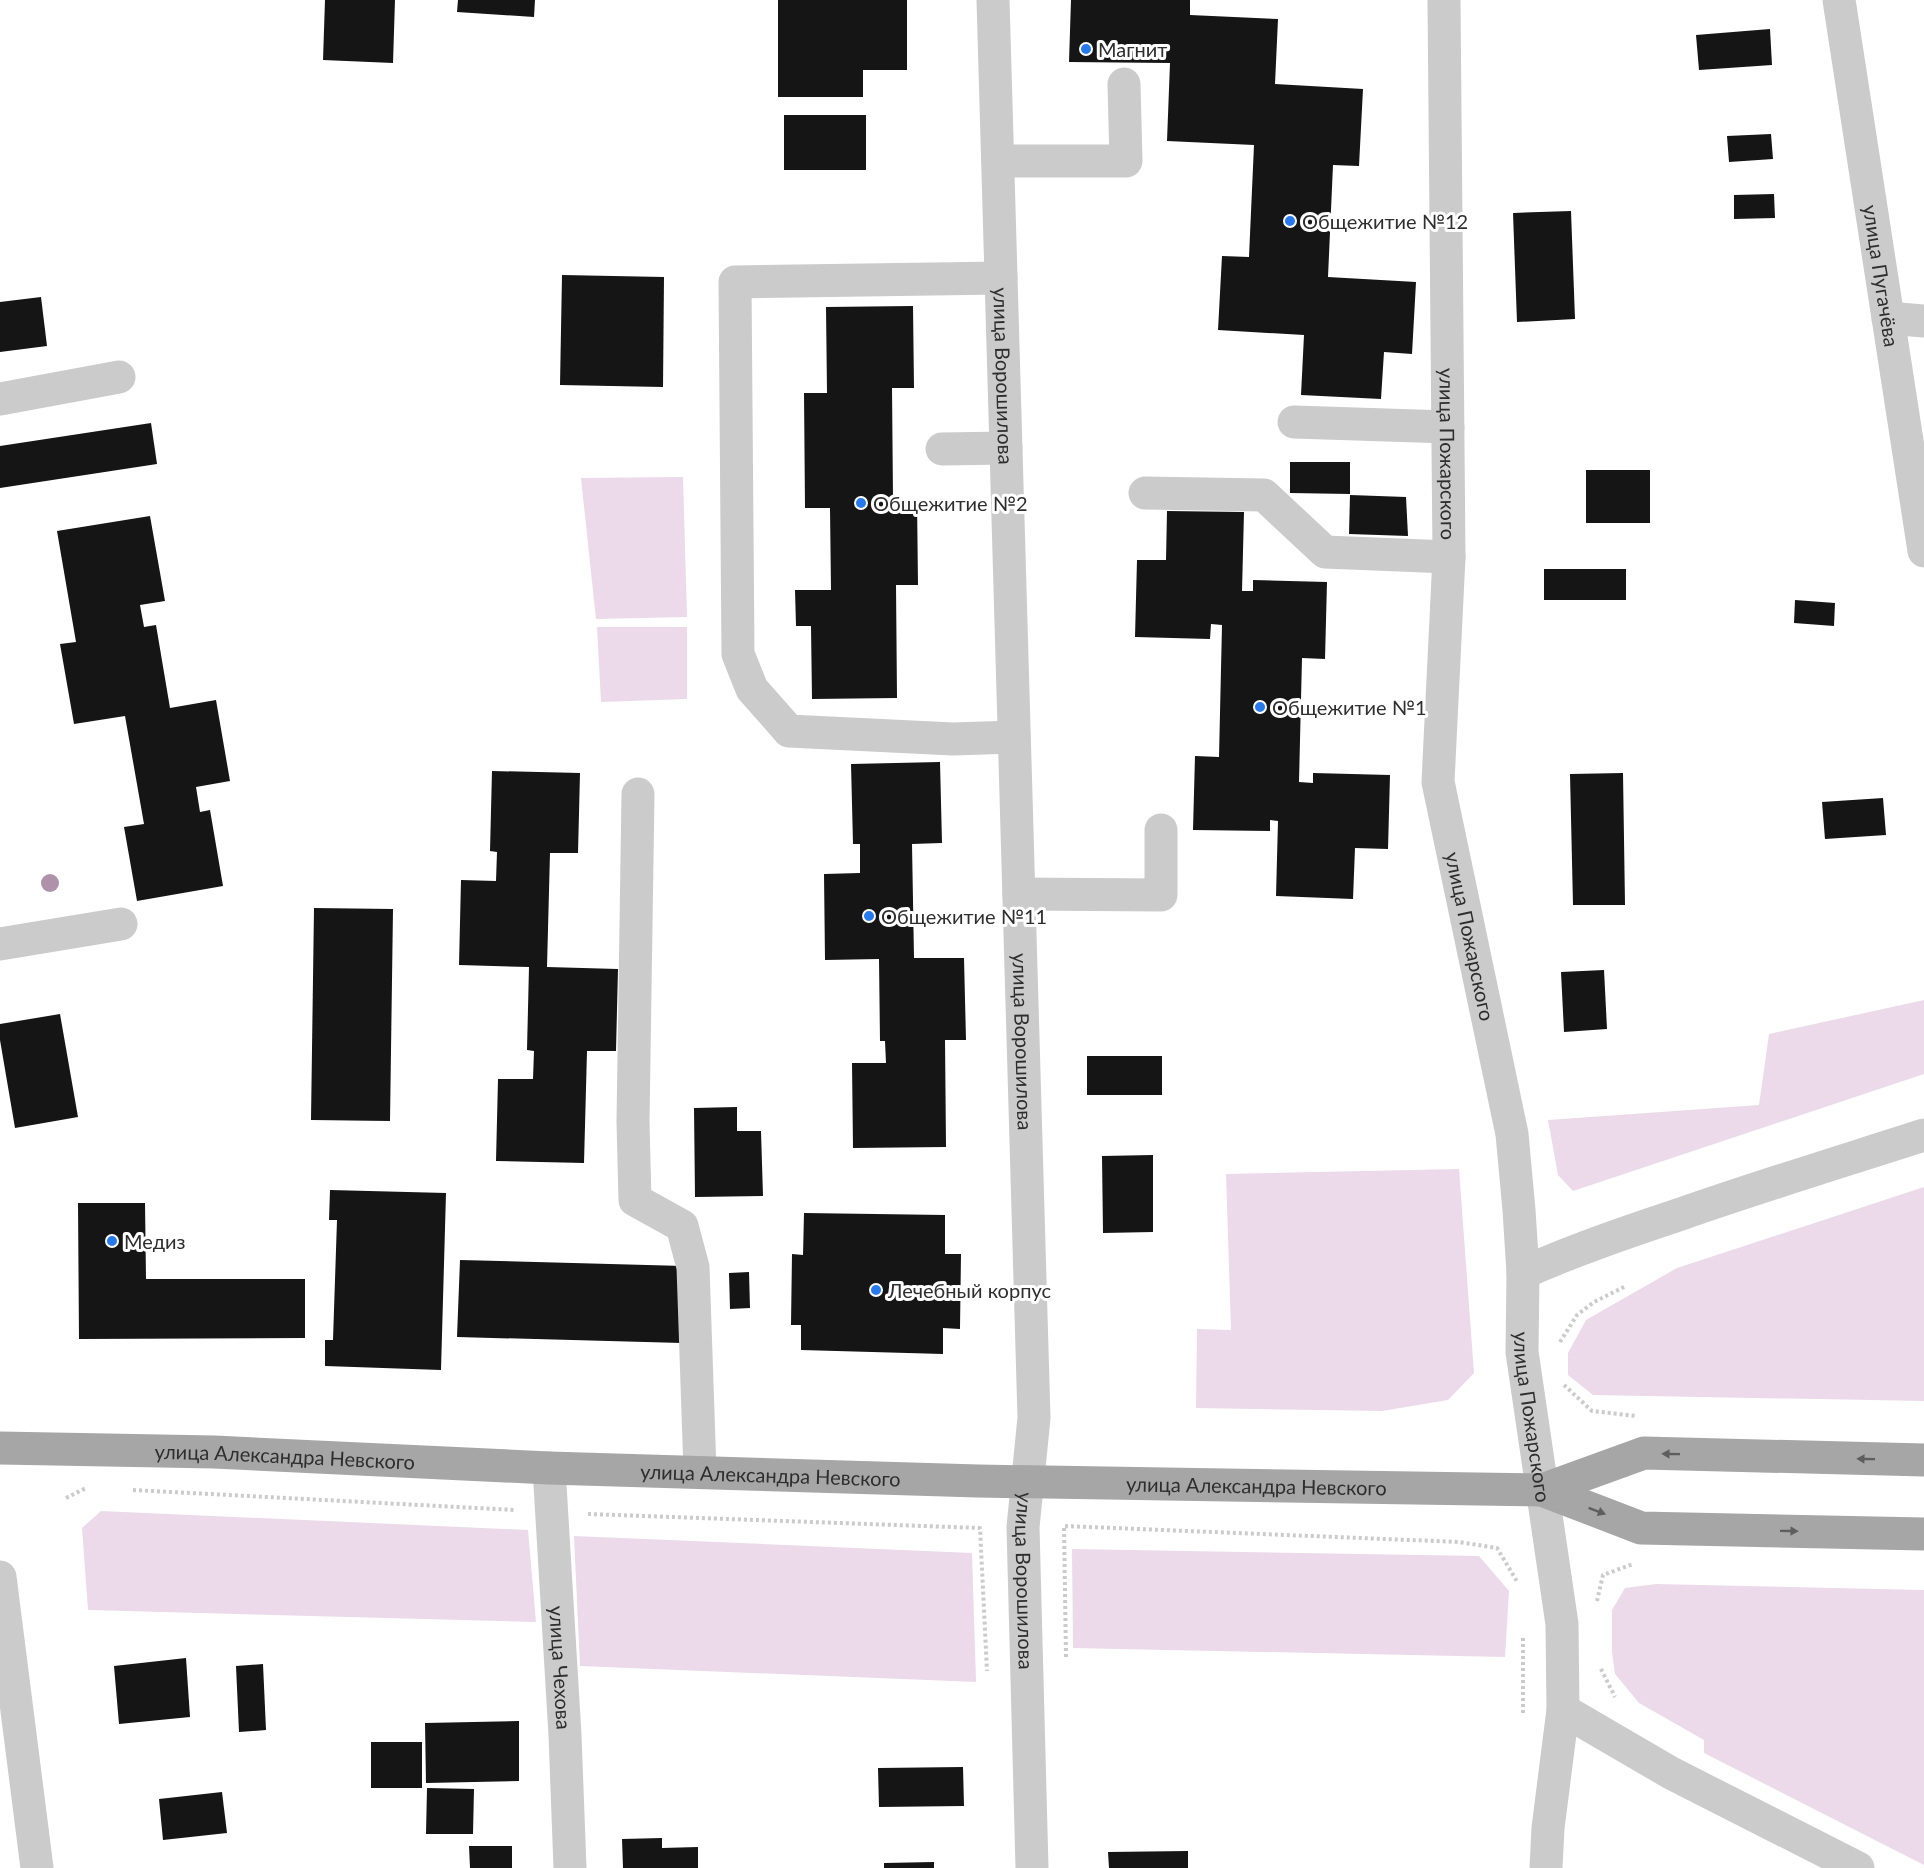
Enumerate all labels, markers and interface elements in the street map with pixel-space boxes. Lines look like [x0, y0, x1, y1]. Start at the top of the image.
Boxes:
place label: Магнит [1098, 37, 1167, 61]
marker: Магнит [1079, 42, 1093, 56]
street label: улица Пугачёва [1859, 203, 1904, 348]
place label: Общежитие №12 [1302, 209, 1468, 233]
marker: Общежитие №12 [1283, 214, 1297, 228]
street label: улица Ворошилова [989, 287, 1018, 465]
street label: улица Пожарского [1435, 368, 1461, 540]
place label: Общежитие №2 [873, 491, 1028, 515]
marker: Общежитие №2 [854, 496, 868, 510]
place label: Общежитие №1 [1272, 695, 1427, 719]
marker: Общежитие №1 [1253, 700, 1267, 714]
street label: улица Пожарского [1441, 850, 1500, 1023]
place label: Общежитие №11 [881, 904, 1047, 928]
marker: Общежитие №11 [862, 909, 876, 923]
street label: улица Ворошилова [1009, 953, 1038, 1131]
place label: Медиз [124, 1229, 186, 1253]
marker: Медиз [105, 1234, 119, 1248]
place label: Лечебный корпус [887, 1278, 1051, 1302]
marker: Лечебный корпус [869, 1283, 883, 1297]
street label: улица Пожарского [1510, 1331, 1556, 1504]
street label: улица Александра Невского [154, 1439, 416, 1474]
one-way arrow [1661, 1449, 1680, 1459]
one-way arrow [1856, 1454, 1875, 1464]
street label: улица Александра Невского [640, 1459, 901, 1491]
street label: улица Александра Невского [1126, 1471, 1387, 1500]
street label: улица Ворошилова [1011, 1491, 1039, 1670]
one-way arrow [1588, 1507, 1606, 1516]
one-way arrow [1779, 1526, 1798, 1536]
street label: улица Чехова [545, 1605, 577, 1730]

